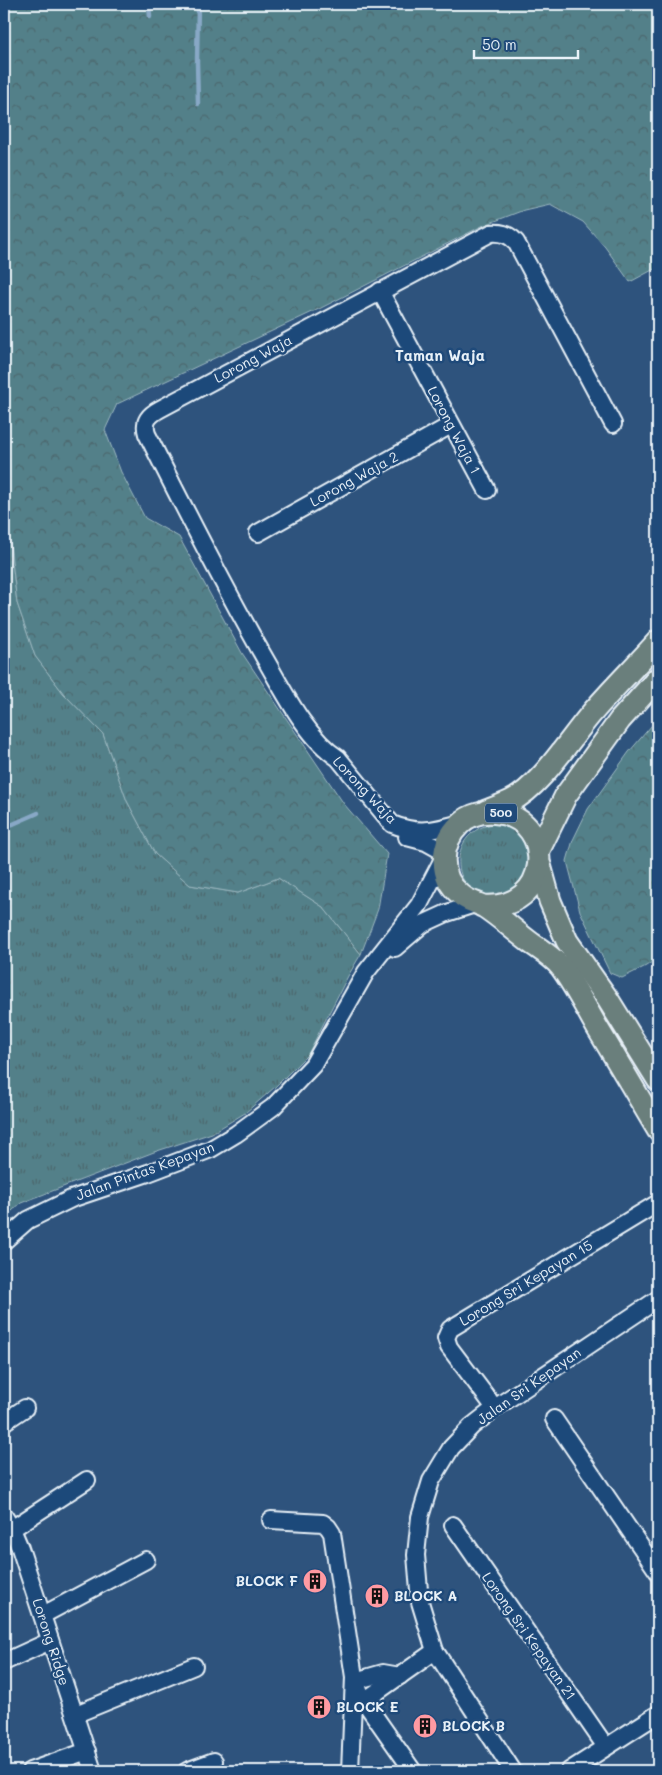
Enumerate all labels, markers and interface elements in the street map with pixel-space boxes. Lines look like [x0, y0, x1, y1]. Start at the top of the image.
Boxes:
scale bar [474, 28, 578, 60]
text: 50 m [482, 34, 517, 54]
street label: Lorong Waja [210, 330, 295, 387]
district label: Taman Waja [395, 345, 485, 365]
street label: Lorong Waja 1 [423, 383, 485, 477]
street label: Lorong Waja 2 [306, 446, 401, 511]
street label: Lorong Waja [329, 752, 402, 828]
road number: 500 [485, 804, 517, 822]
street label: Jalan Pintas Kepayan [73, 1137, 217, 1204]
street label: Lorong Sri Kepayan 15 [456, 1235, 596, 1330]
street label: Jalan Sri Kepayan [473, 1343, 584, 1429]
building icon: BLOCK F [302, 1568, 328, 1594]
street label: Lorong Sri Kepayan 21 [478, 1568, 581, 1703]
place label: BLOCK F [235, 1571, 298, 1590]
building icon: BLOCK A [364, 1583, 390, 1609]
place label: BLOCK A [394, 1586, 458, 1605]
street label: Lorong Ridge [28, 1596, 74, 1688]
building icon: BLOCK E [306, 1694, 332, 1720]
place label: BLOCK E [336, 1697, 399, 1716]
building icon: BLOCK B [412, 1713, 438, 1739]
place label: BLOCK B [442, 1716, 505, 1735]

